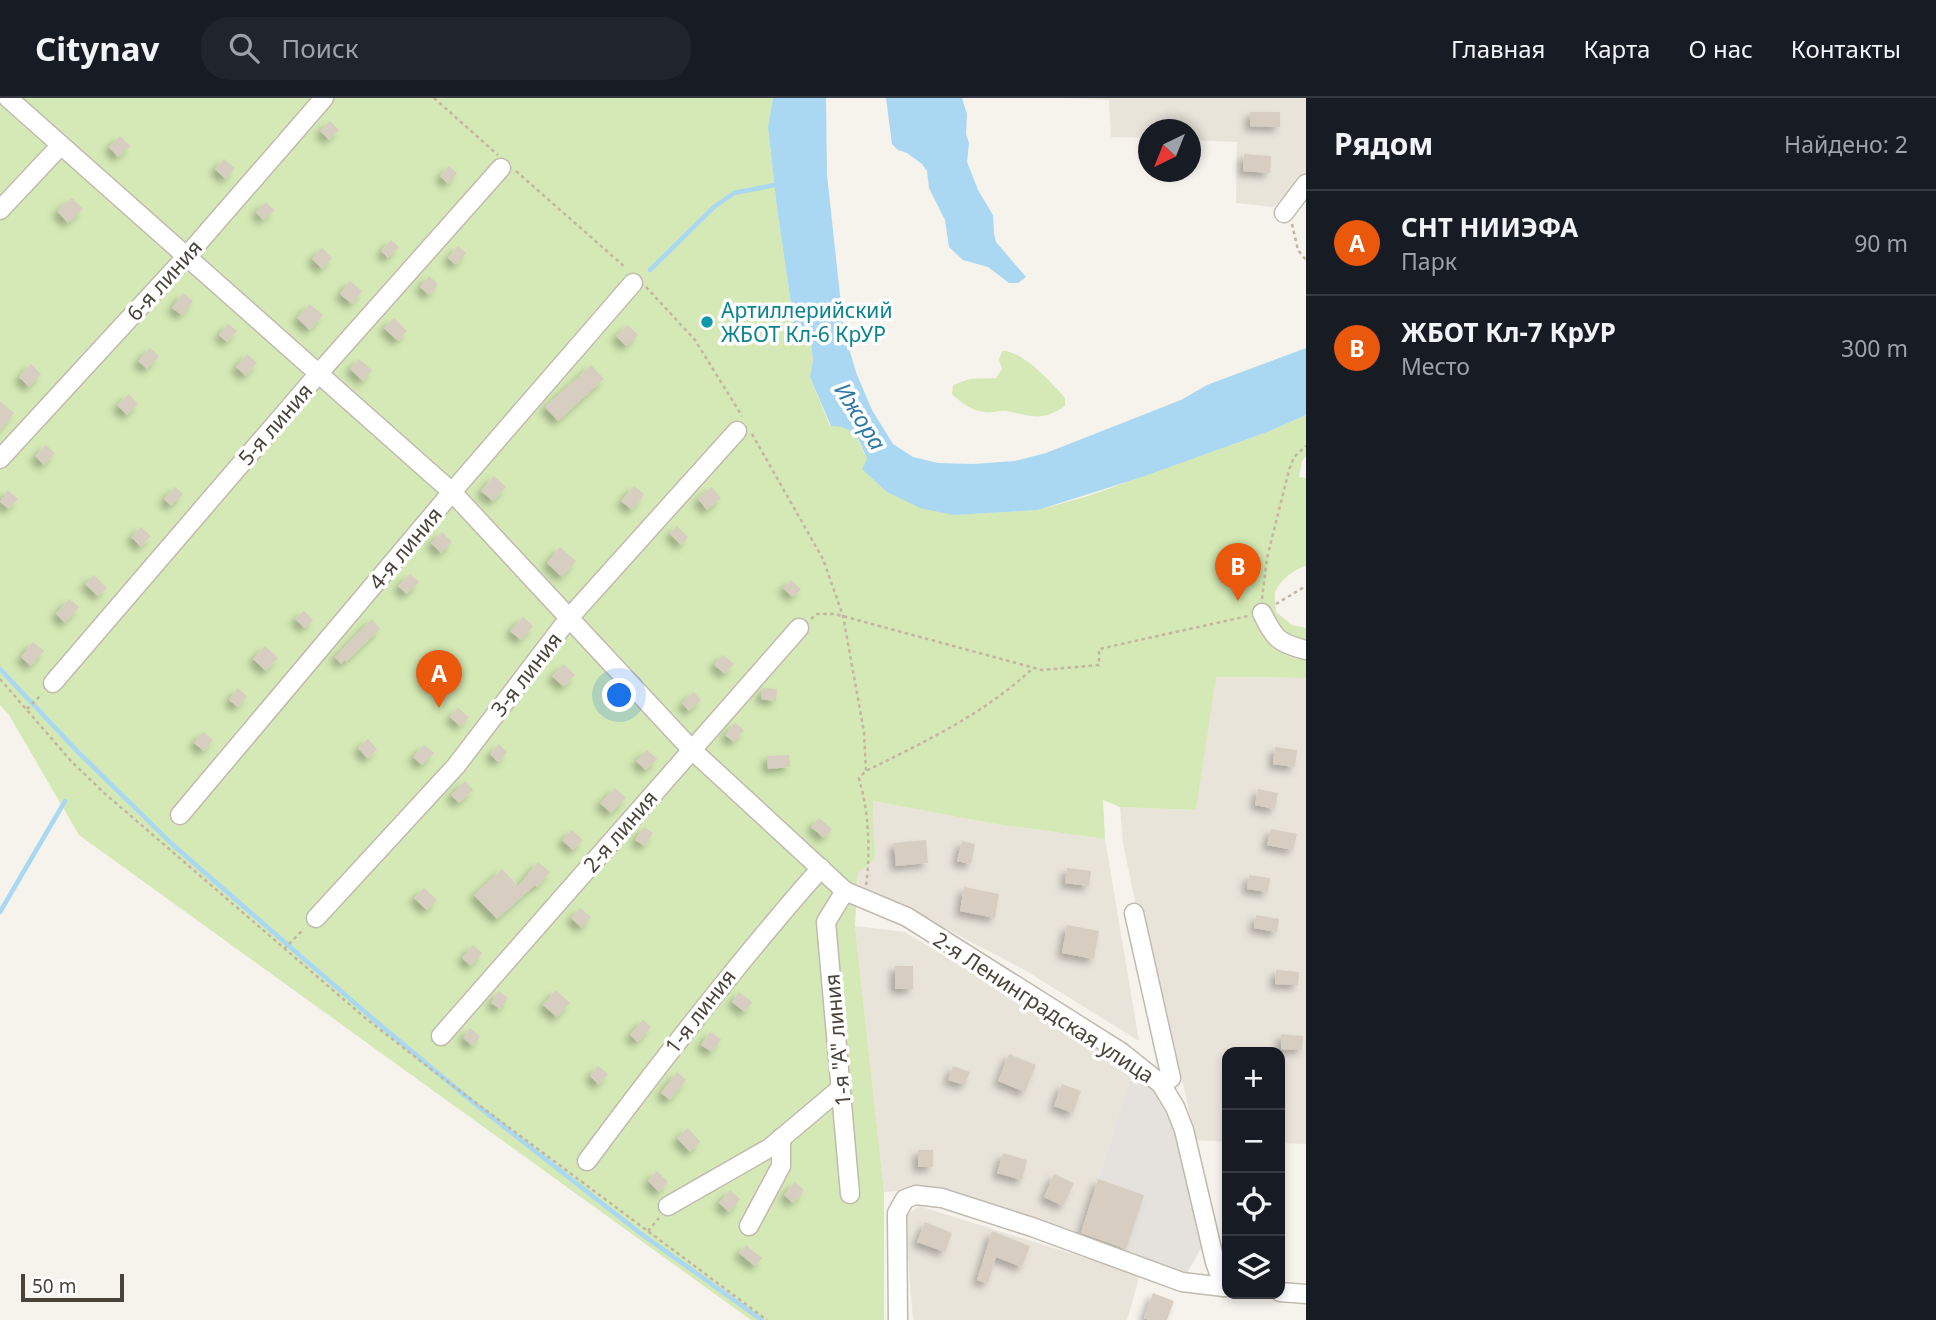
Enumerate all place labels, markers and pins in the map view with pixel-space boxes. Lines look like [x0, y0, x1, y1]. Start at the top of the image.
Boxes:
place label: Артиллерийский ЖБОТ Кл-6 КрУР [721, 296, 892, 348]
marker: Артиллерийский ЖБОТ Кл-6 КрУР [699, 314, 715, 330]
pin: B [1215, 543, 1261, 601]
pin: A [416, 650, 462, 708]

